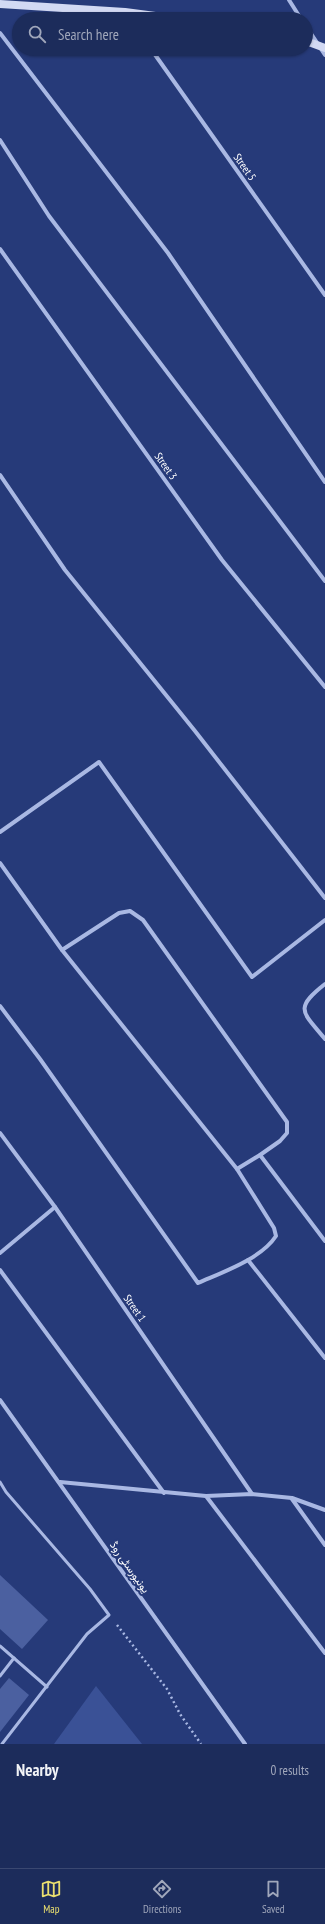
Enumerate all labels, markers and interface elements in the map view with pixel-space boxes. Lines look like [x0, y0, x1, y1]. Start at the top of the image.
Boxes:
search box [12, 12, 313, 56]
icon: search [26, 23, 48, 45]
text: Search here [58, 25, 119, 44]
street label: Street 5 [231, 151, 259, 183]
street label: Street 3 [152, 450, 180, 482]
street label: Street 1 [121, 1292, 149, 1324]
street label: یونیورسٹی روڈ [107, 1538, 153, 1596]
text: Nearby [16, 1759, 59, 1781]
text: 0 results [270, 1762, 309, 1779]
tab: Map [40, 1878, 62, 1916]
tab: Directions [143, 1878, 181, 1916]
tab: Saved [262, 1878, 285, 1916]

